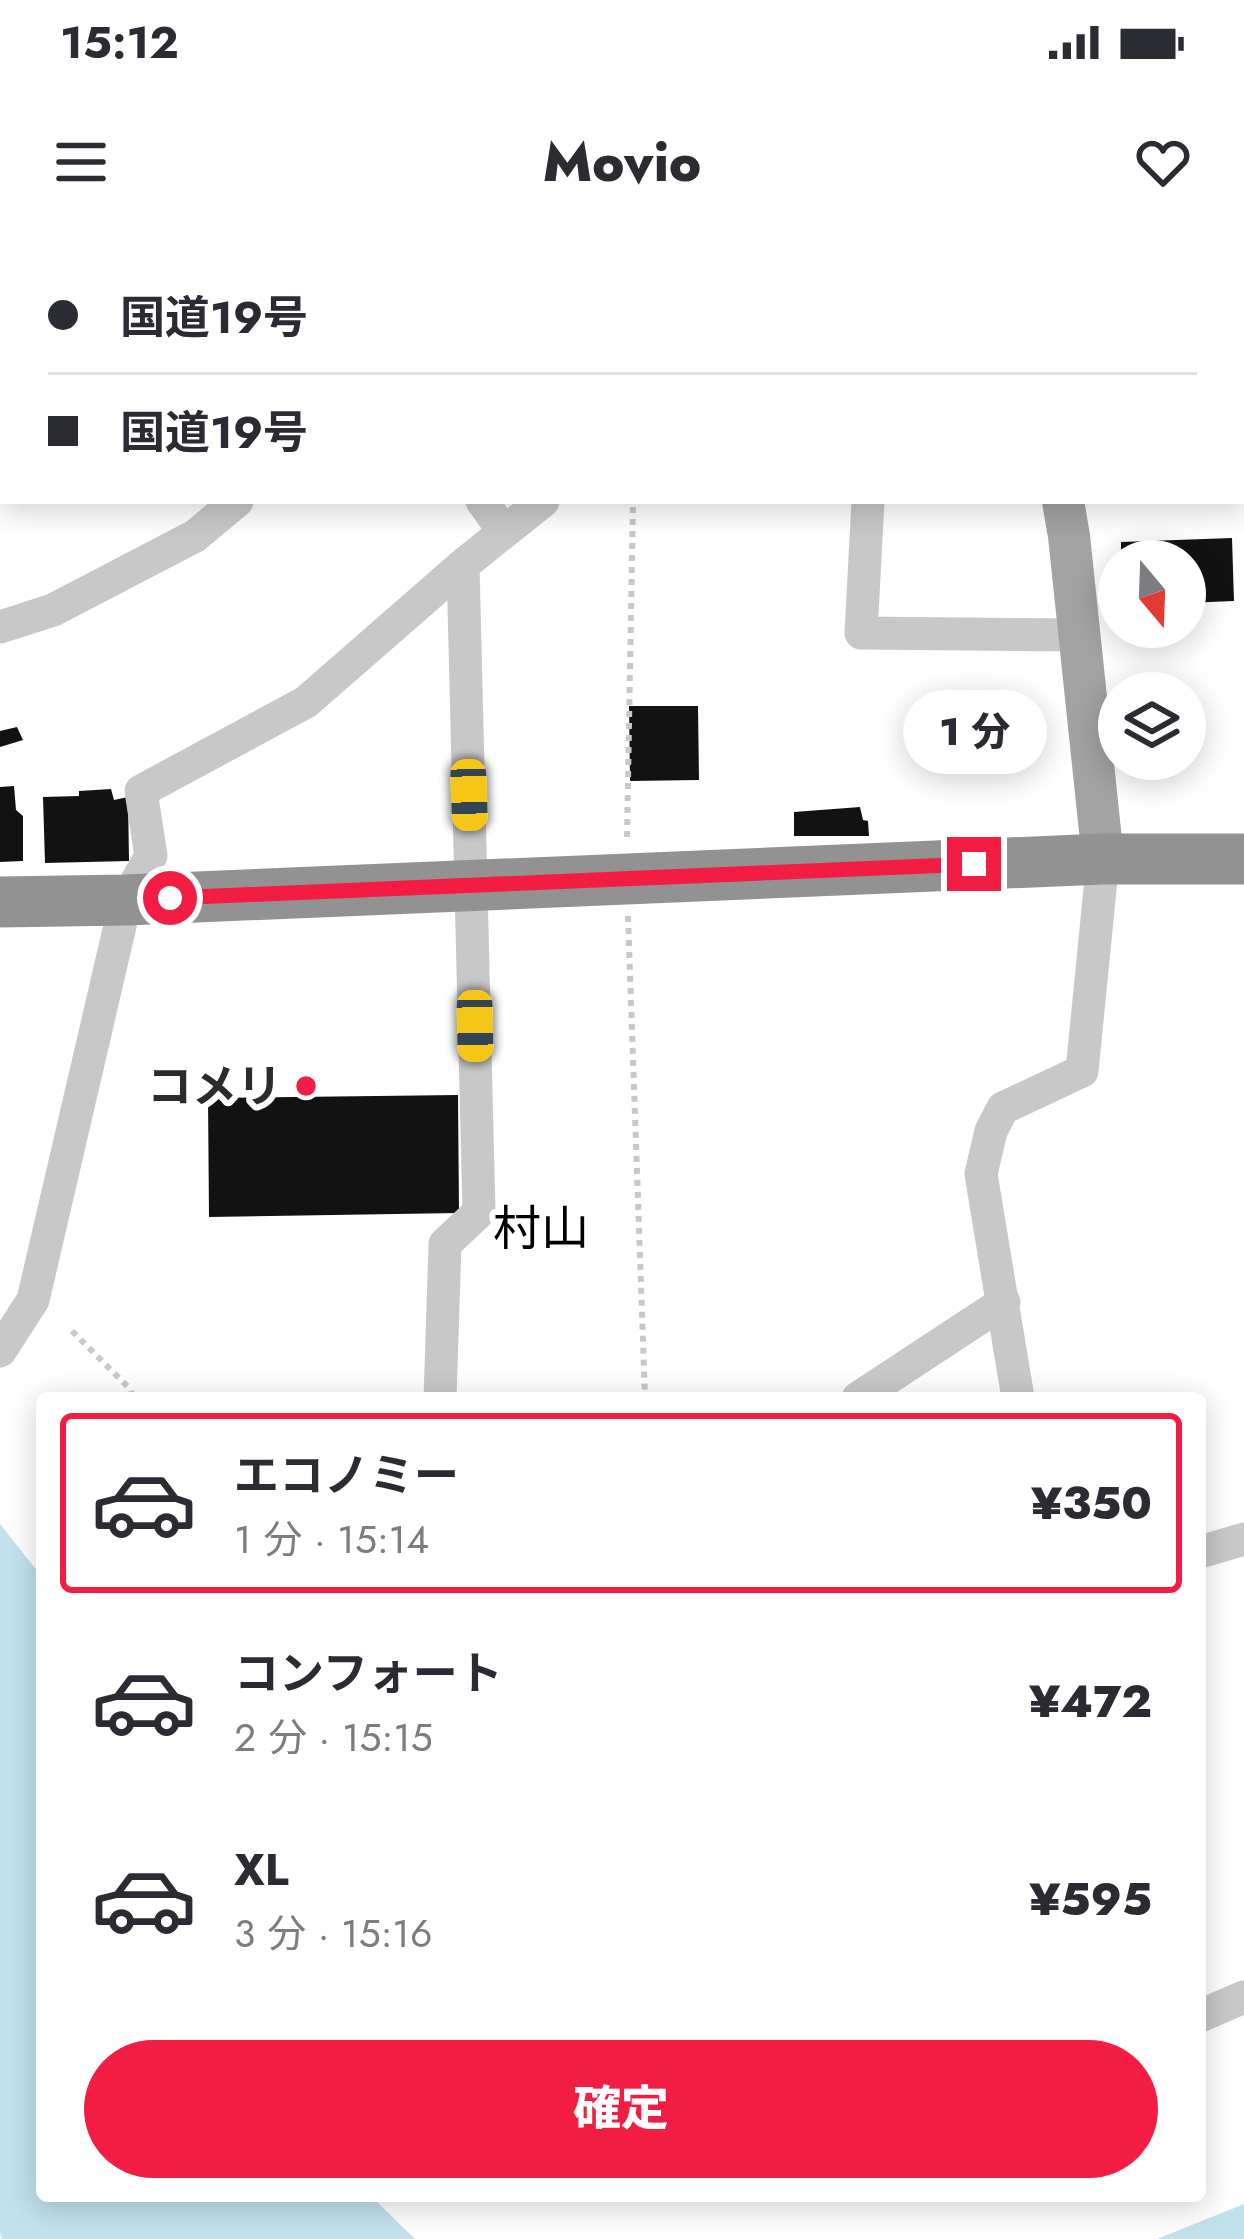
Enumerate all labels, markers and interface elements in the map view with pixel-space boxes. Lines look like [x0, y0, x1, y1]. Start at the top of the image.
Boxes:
text: 15:12 [60, 10, 179, 75]
text: Movio [543, 123, 701, 201]
icon: menu [48, 129, 114, 195]
icon: heart [1130, 129, 1196, 195]
text: 国道19号 [120, 285, 308, 350]
text: 国道19号 [120, 400, 308, 465]
north arrow [1098, 540, 1206, 648]
map controls [1098, 540, 1206, 780]
button: layers [1098, 672, 1206, 780]
callout: 1 分 [902, 690, 1046, 774]
text: 1 分 [939, 703, 1011, 760]
car [450, 758, 488, 832]
route end [947, 837, 1001, 891]
route start [143, 871, 197, 925]
car [456, 990, 494, 1062]
place label: コメリ [147, 1054, 282, 1119]
marker: コメリ [293, 1073, 319, 1099]
district label: 村山 [493, 1194, 589, 1263]
text: エコノミー [234, 1443, 459, 1508]
icon: car [90, 1449, 198, 1557]
text: ¥350 [1031, 1471, 1152, 1536]
text: 1 分 · 15:14 [234, 1511, 429, 1568]
text: コンフォート [234, 1641, 503, 1706]
icon: car [90, 1647, 198, 1755]
text: ¥472 [1029, 1669, 1152, 1734]
text: 2 分 · 15:15 [234, 1709, 433, 1766]
text: XL [234, 1837, 289, 1902]
icon: car [90, 1845, 198, 1953]
text: ¥595 [1029, 1867, 1152, 1932]
text: 3 分 · 15:16 [234, 1905, 432, 1962]
button: 確定 [84, 2040, 1158, 2178]

